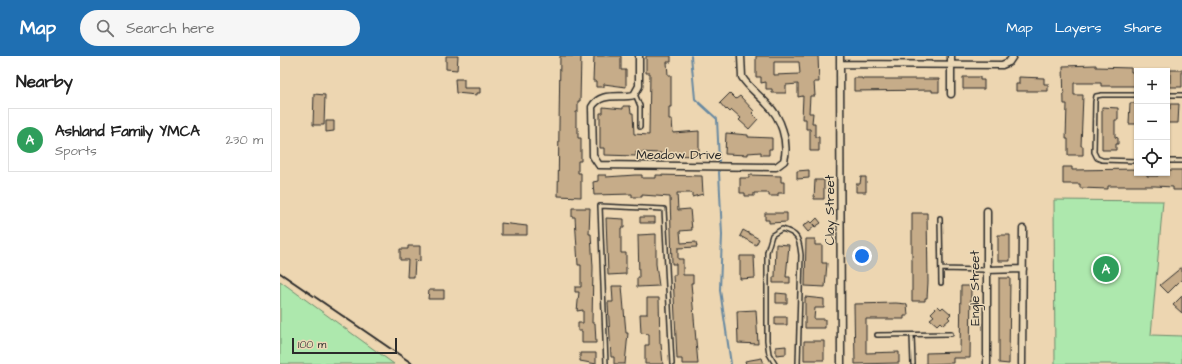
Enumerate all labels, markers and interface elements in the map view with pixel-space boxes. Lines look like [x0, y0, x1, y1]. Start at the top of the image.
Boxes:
search box [80, 10, 360, 46]
text: Map [20, 15, 56, 42]
icon: search [94, 17, 116, 39]
text: Search here [126, 18, 215, 39]
text: Map [1006, 18, 1033, 38]
text: Layers [1055, 18, 1102, 38]
text: Share [1124, 18, 1162, 38]
map controls [1134, 68, 1170, 176]
button: + [1134, 68, 1170, 104]
text: Nearby [16, 70, 73, 94]
button: − [1134, 104, 1170, 140]
text: Ashland Family YMCA [55, 121, 200, 142]
text: A [26, 131, 34, 149]
text: 230 m [225, 131, 263, 149]
button: locate [1134, 140, 1170, 176]
text: Sports [55, 142, 97, 160]
street label: Meadow Drive [636, 146, 722, 164]
street label: Clay Street [821, 174, 840, 245]
your location [852, 246, 872, 266]
street label: Engle Street [966, 250, 985, 326]
pin: A [1093, 254, 1119, 284]
scale bar [292, 336, 397, 355]
text: 100 m [298, 337, 326, 352]

